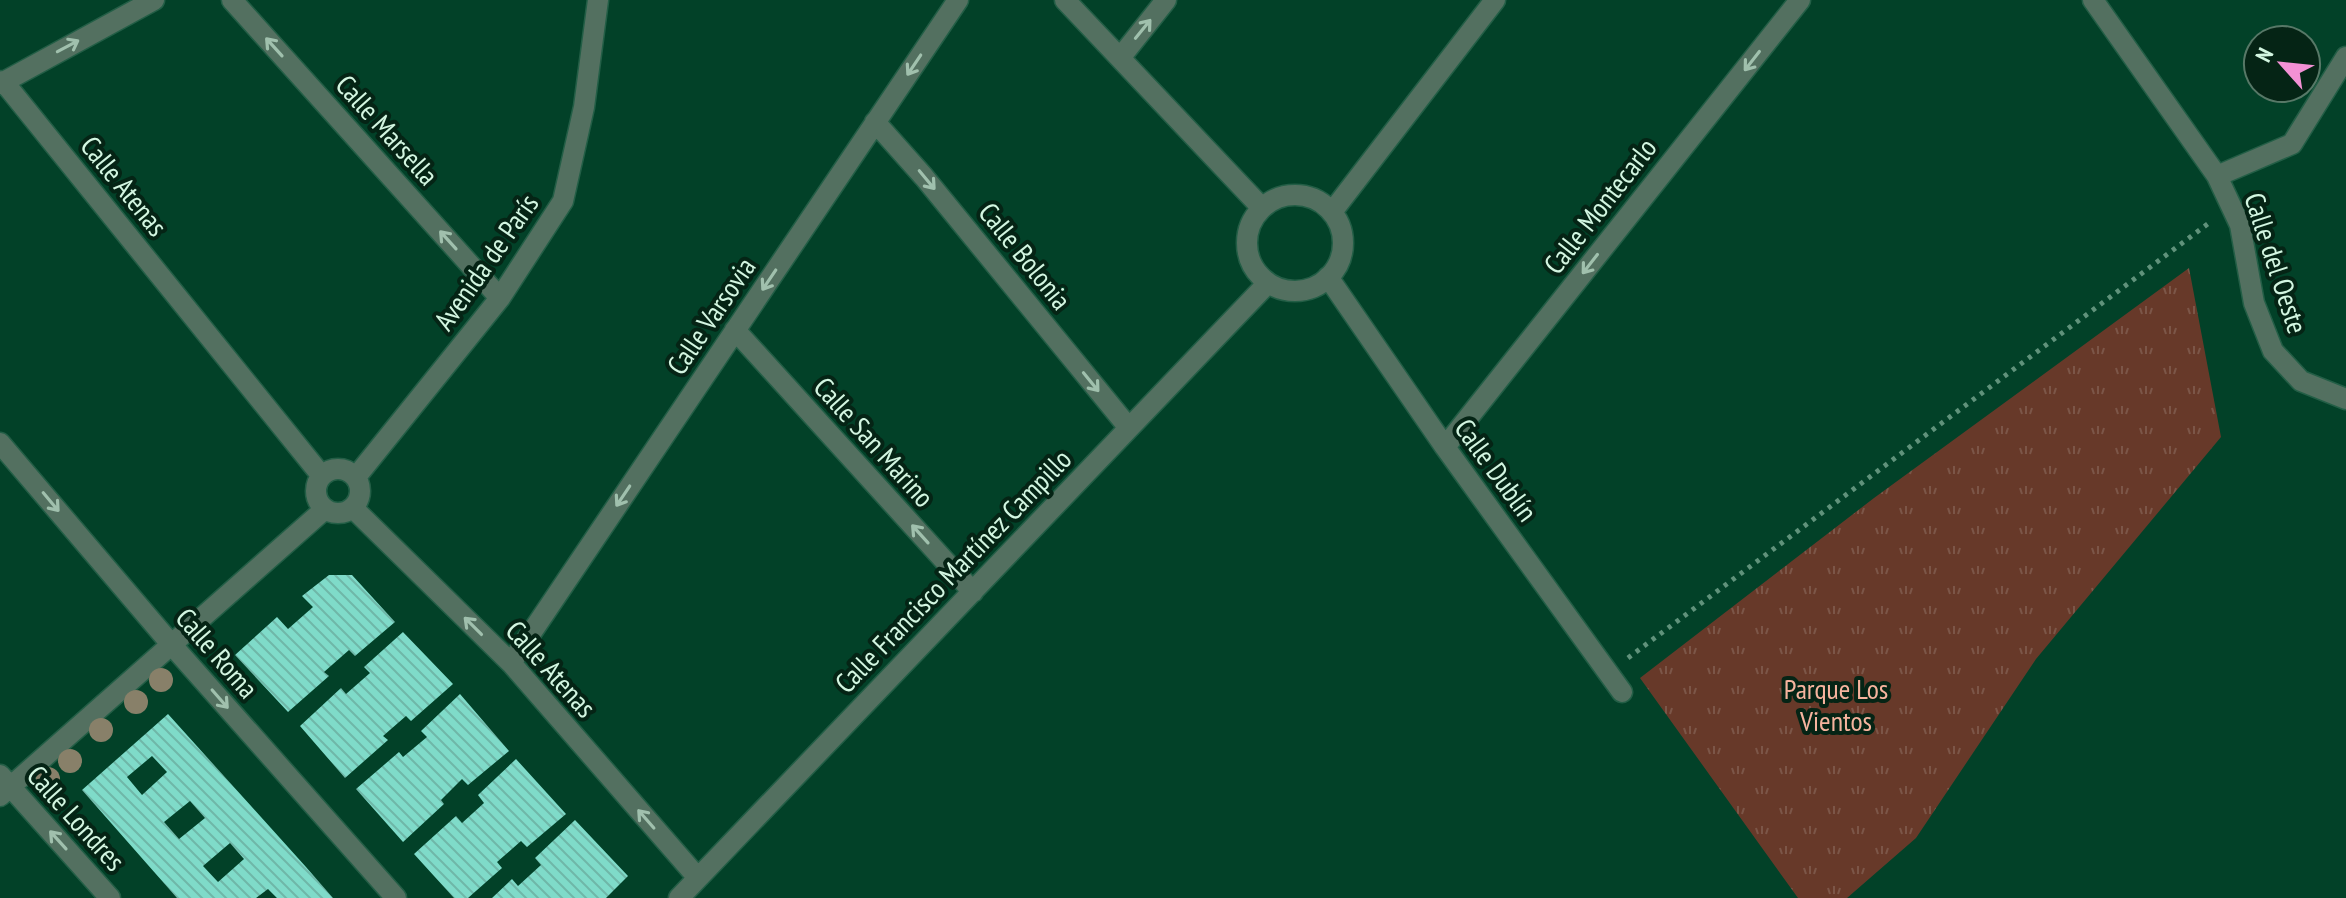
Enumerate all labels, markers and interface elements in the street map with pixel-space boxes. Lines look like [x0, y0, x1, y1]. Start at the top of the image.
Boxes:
one-way arrow [1134, 19, 1152, 40]
north arrow [2242, 24, 2322, 104]
one-way arrow [265, 37, 284, 58]
one-way arrow [56, 38, 80, 54]
text: N [2249, 43, 2279, 67]
one-way arrow [1743, 50, 1760, 71]
one-way arrow [906, 53, 922, 75]
street label: Calle Marsella [328, 67, 447, 193]
street label: Calle Atenas [73, 128, 176, 243]
street label: Calle Montecarlo [1535, 130, 1664, 281]
one-way arrow [918, 170, 936, 190]
street label: Avenida de París [425, 186, 546, 337]
street label: Calle del Oeste [2236, 188, 2317, 338]
street label: Calle Bolonia [971, 194, 1080, 317]
one-way arrow [439, 231, 457, 251]
street label: Calle Varsovia [658, 250, 763, 381]
one-way arrow [1581, 253, 1599, 274]
one-way arrow [760, 268, 776, 291]
street label: Calle San Marino [806, 369, 943, 515]
one-way arrow [1083, 371, 1100, 392]
street label: Calle Dublín [1447, 411, 1546, 528]
street label: Calle Francisco Martínez Campillo [826, 441, 1079, 701]
one-way arrow [615, 484, 632, 506]
one-way arrow [41, 491, 59, 512]
one-way arrow [911, 524, 930, 544]
street label: Calle Roma [168, 600, 267, 706]
street label: Calle Atenas [498, 612, 605, 725]
one-way arrow [464, 617, 483, 636]
park label: Parque Los Vientos [1784, 670, 1888, 739]
one-way arrow [211, 689, 229, 709]
street label: Calle Londres [19, 757, 134, 878]
one-way arrow [638, 810, 656, 830]
one-way arrow [49, 830, 67, 850]

